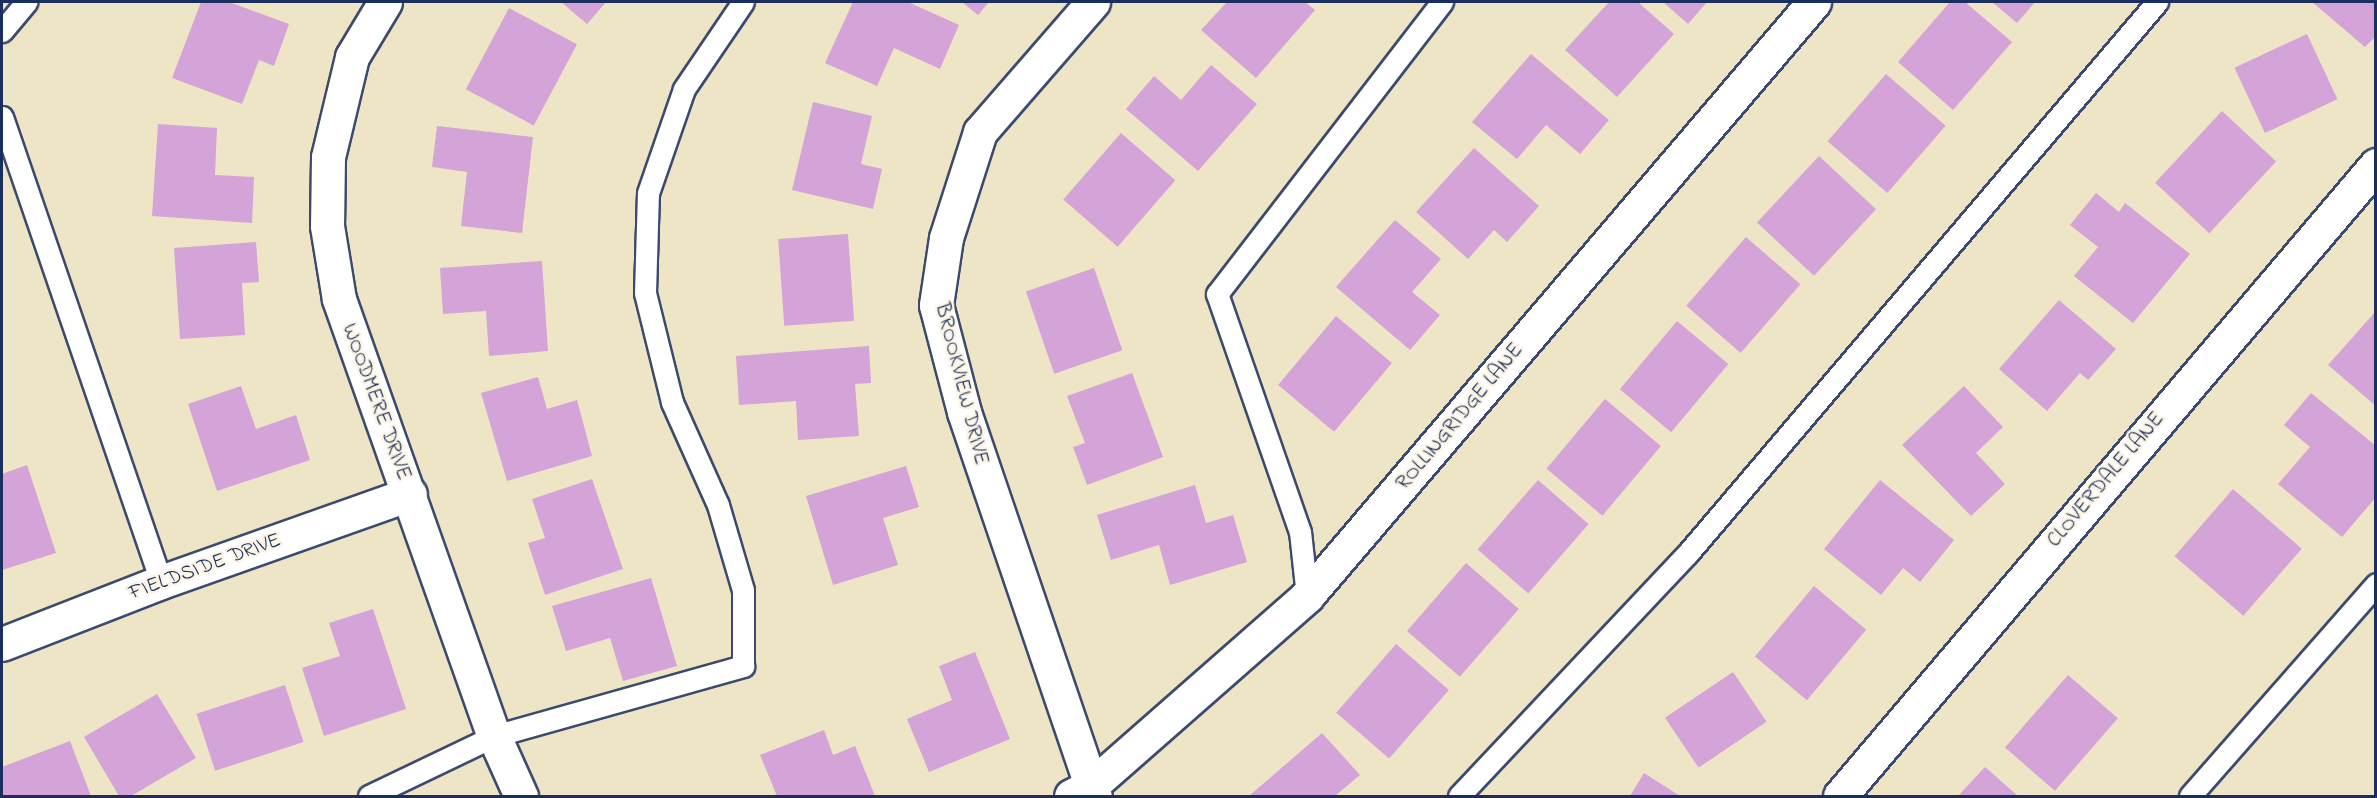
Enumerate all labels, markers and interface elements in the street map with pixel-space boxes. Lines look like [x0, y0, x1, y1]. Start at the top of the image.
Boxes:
street label: BROOKVIEW DRIVE [929, 300, 993, 468]
street label: WOODMERE DRIVE [336, 320, 416, 484]
street label: ROLLINGRIDGE LANE [1391, 338, 1529, 496]
street label: CLOVERDALE LANE [2042, 407, 2170, 553]
street label: FIELDSIDE DRIVE [126, 528, 284, 606]

